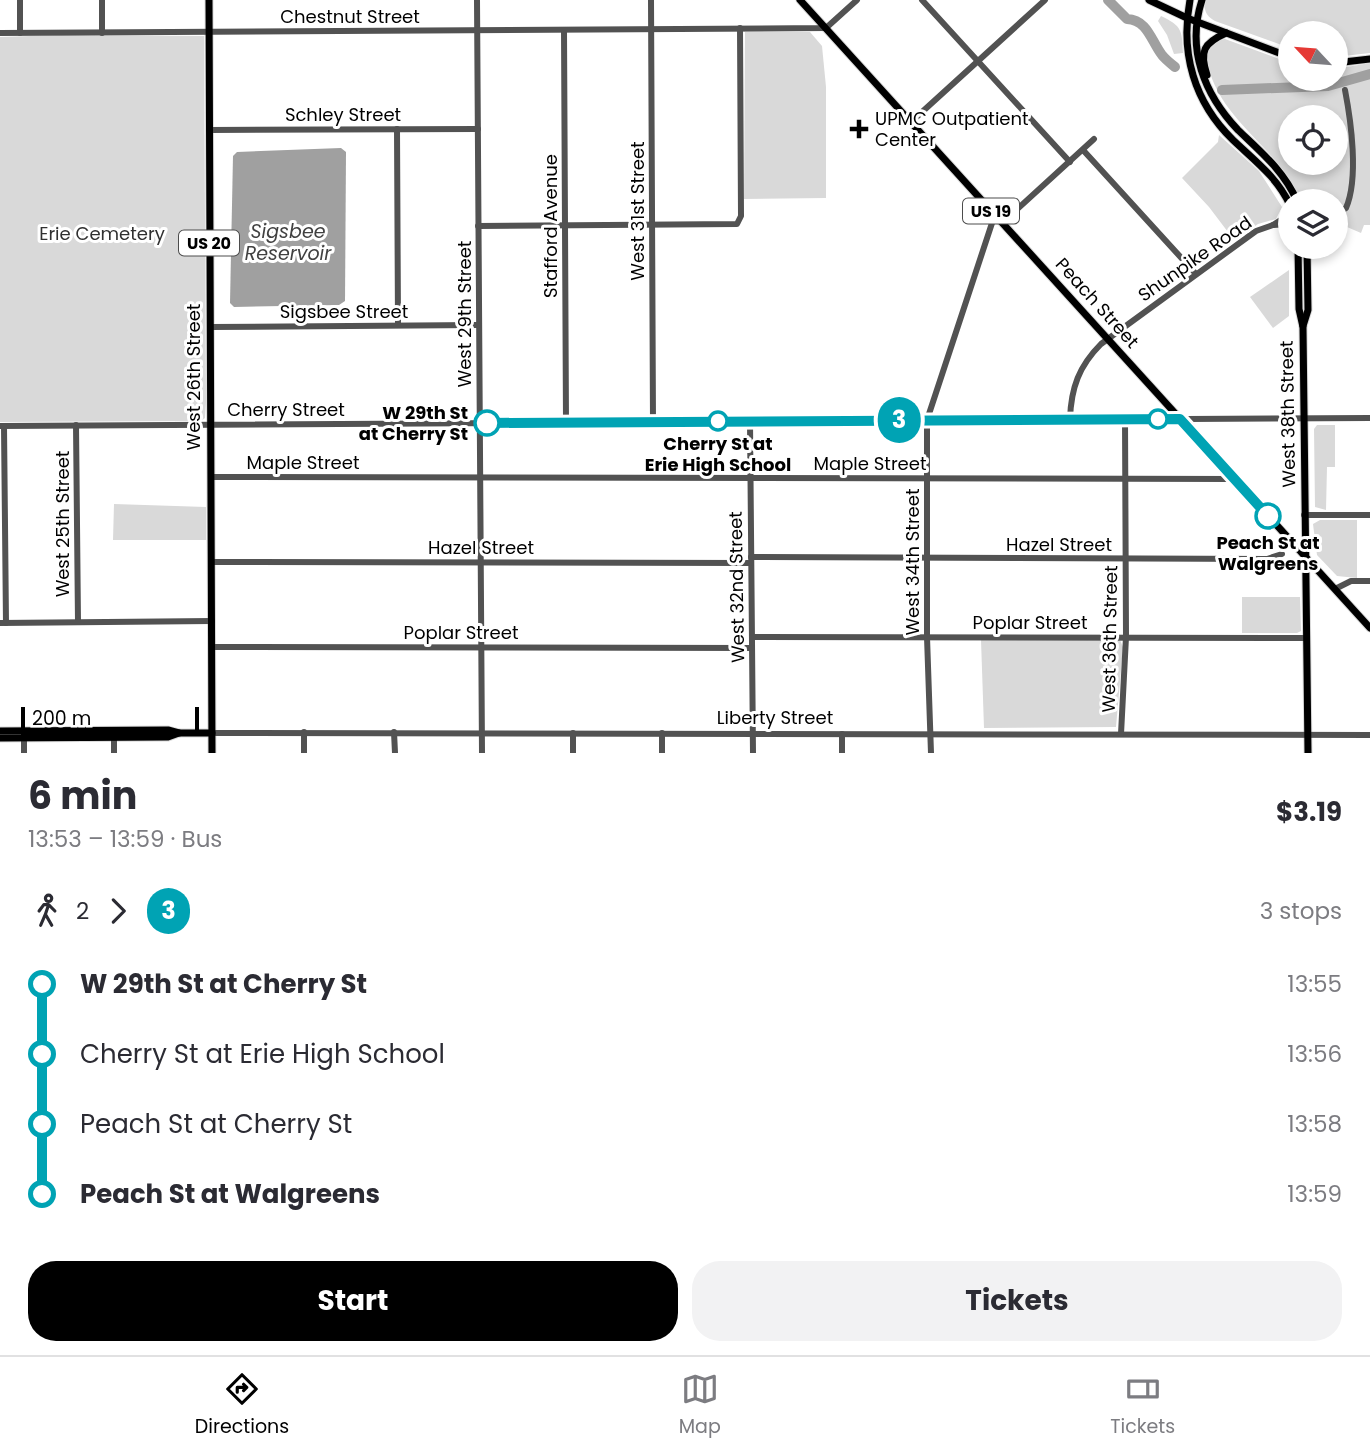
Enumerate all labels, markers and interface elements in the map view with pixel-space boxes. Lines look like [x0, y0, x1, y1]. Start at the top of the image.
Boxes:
street label: Chestnut Street [280, 4, 420, 29]
north arrow [1278, 21, 1348, 91]
map controls [1278, 21, 1348, 259]
street label: Schley Street [285, 102, 401, 127]
button: locate [1278, 105, 1348, 175]
place label: UPMC Outpatient Center [875, 106, 1029, 152]
marker: UPMC Outpatient Center [849, 119, 869, 139]
street label: West 31st Street [625, 141, 650, 281]
street label: Stafford Avenue [538, 154, 563, 298]
button: layers [1278, 189, 1348, 259]
road number: US 19 [963, 198, 1019, 224]
street label: Shunpike Road [1133, 210, 1257, 307]
water label: Sigsbee Reservoir [245, 218, 332, 267]
park label: Erie Cemetery [39, 221, 165, 246]
road number: US 20 [179, 230, 239, 256]
street label: West 29th Street [452, 241, 477, 387]
street label: Peach Street [1050, 252, 1145, 353]
street label: Sigsbee Street [280, 299, 408, 324]
street label: West 26th Street [181, 304, 206, 450]
street label: West 38th Street [1274, 340, 1301, 488]
street label: Cherry Street [227, 397, 345, 422]
line badge: 3 [876, 397, 922, 443]
place label: W 29th St at Cherry St [359, 400, 468, 446]
text: 3 [892, 403, 906, 436]
unlabelled marker [1148, 409, 1168, 429]
marker: W 29th St at Cherry St [474, 410, 500, 436]
marker: Cherry St at Erie High School [708, 411, 728, 431]
place label: Cherry St at Erie High School [645, 431, 791, 477]
street label: Maple Street [247, 450, 359, 475]
street label: West 25th Street [50, 451, 75, 597]
street label: Maple Street [814, 451, 926, 476]
street label: West 34th Street [900, 489, 925, 636]
marker: Peach St at Walgreens [1255, 503, 1281, 529]
street label: West 32nd Street [723, 511, 750, 663]
place label: Peach St at Walgreens [1216, 530, 1320, 576]
street label: Hazel Street [1006, 532, 1112, 557]
street label: Hazel Street [428, 535, 534, 560]
street label: West 36th Street [1096, 565, 1123, 713]
street label: Poplar Street [973, 610, 1087, 635]
street label: Poplar Street [404, 620, 518, 645]
scale bar [21, 704, 200, 736]
text: 200 m [32, 705, 91, 732]
street label: Liberty Street [717, 705, 833, 730]
text: 6 min [28, 769, 137, 822]
text: $3.19 [1276, 794, 1342, 830]
text: 13:53 – 13:59 · Bus [28, 823, 222, 855]
icon: walk [28, 892, 66, 930]
icon: forward [99, 892, 137, 930]
text: 3 [161, 894, 176, 927]
text: 2 [76, 895, 89, 927]
text: 3 stops [1260, 895, 1342, 927]
text: W 29th St at Cherry St [80, 966, 367, 1002]
text: 13:55 [1287, 968, 1342, 1000]
text: Cherry St at Erie High School [80, 1036, 445, 1072]
text: 13:56 [1287, 1038, 1342, 1070]
text: Peach St at Cherry St [80, 1106, 352, 1142]
text: 13:58 [1287, 1108, 1342, 1140]
text: Peach St at Walgreens [80, 1176, 380, 1212]
text: 13:59 [1287, 1178, 1342, 1210]
button: Start [28, 1261, 678, 1341]
button: Tickets [692, 1261, 1342, 1341]
tab: Directions [195, 1370, 289, 1441]
tab: Map [679, 1370, 721, 1441]
tab: Tickets [1110, 1370, 1175, 1441]

